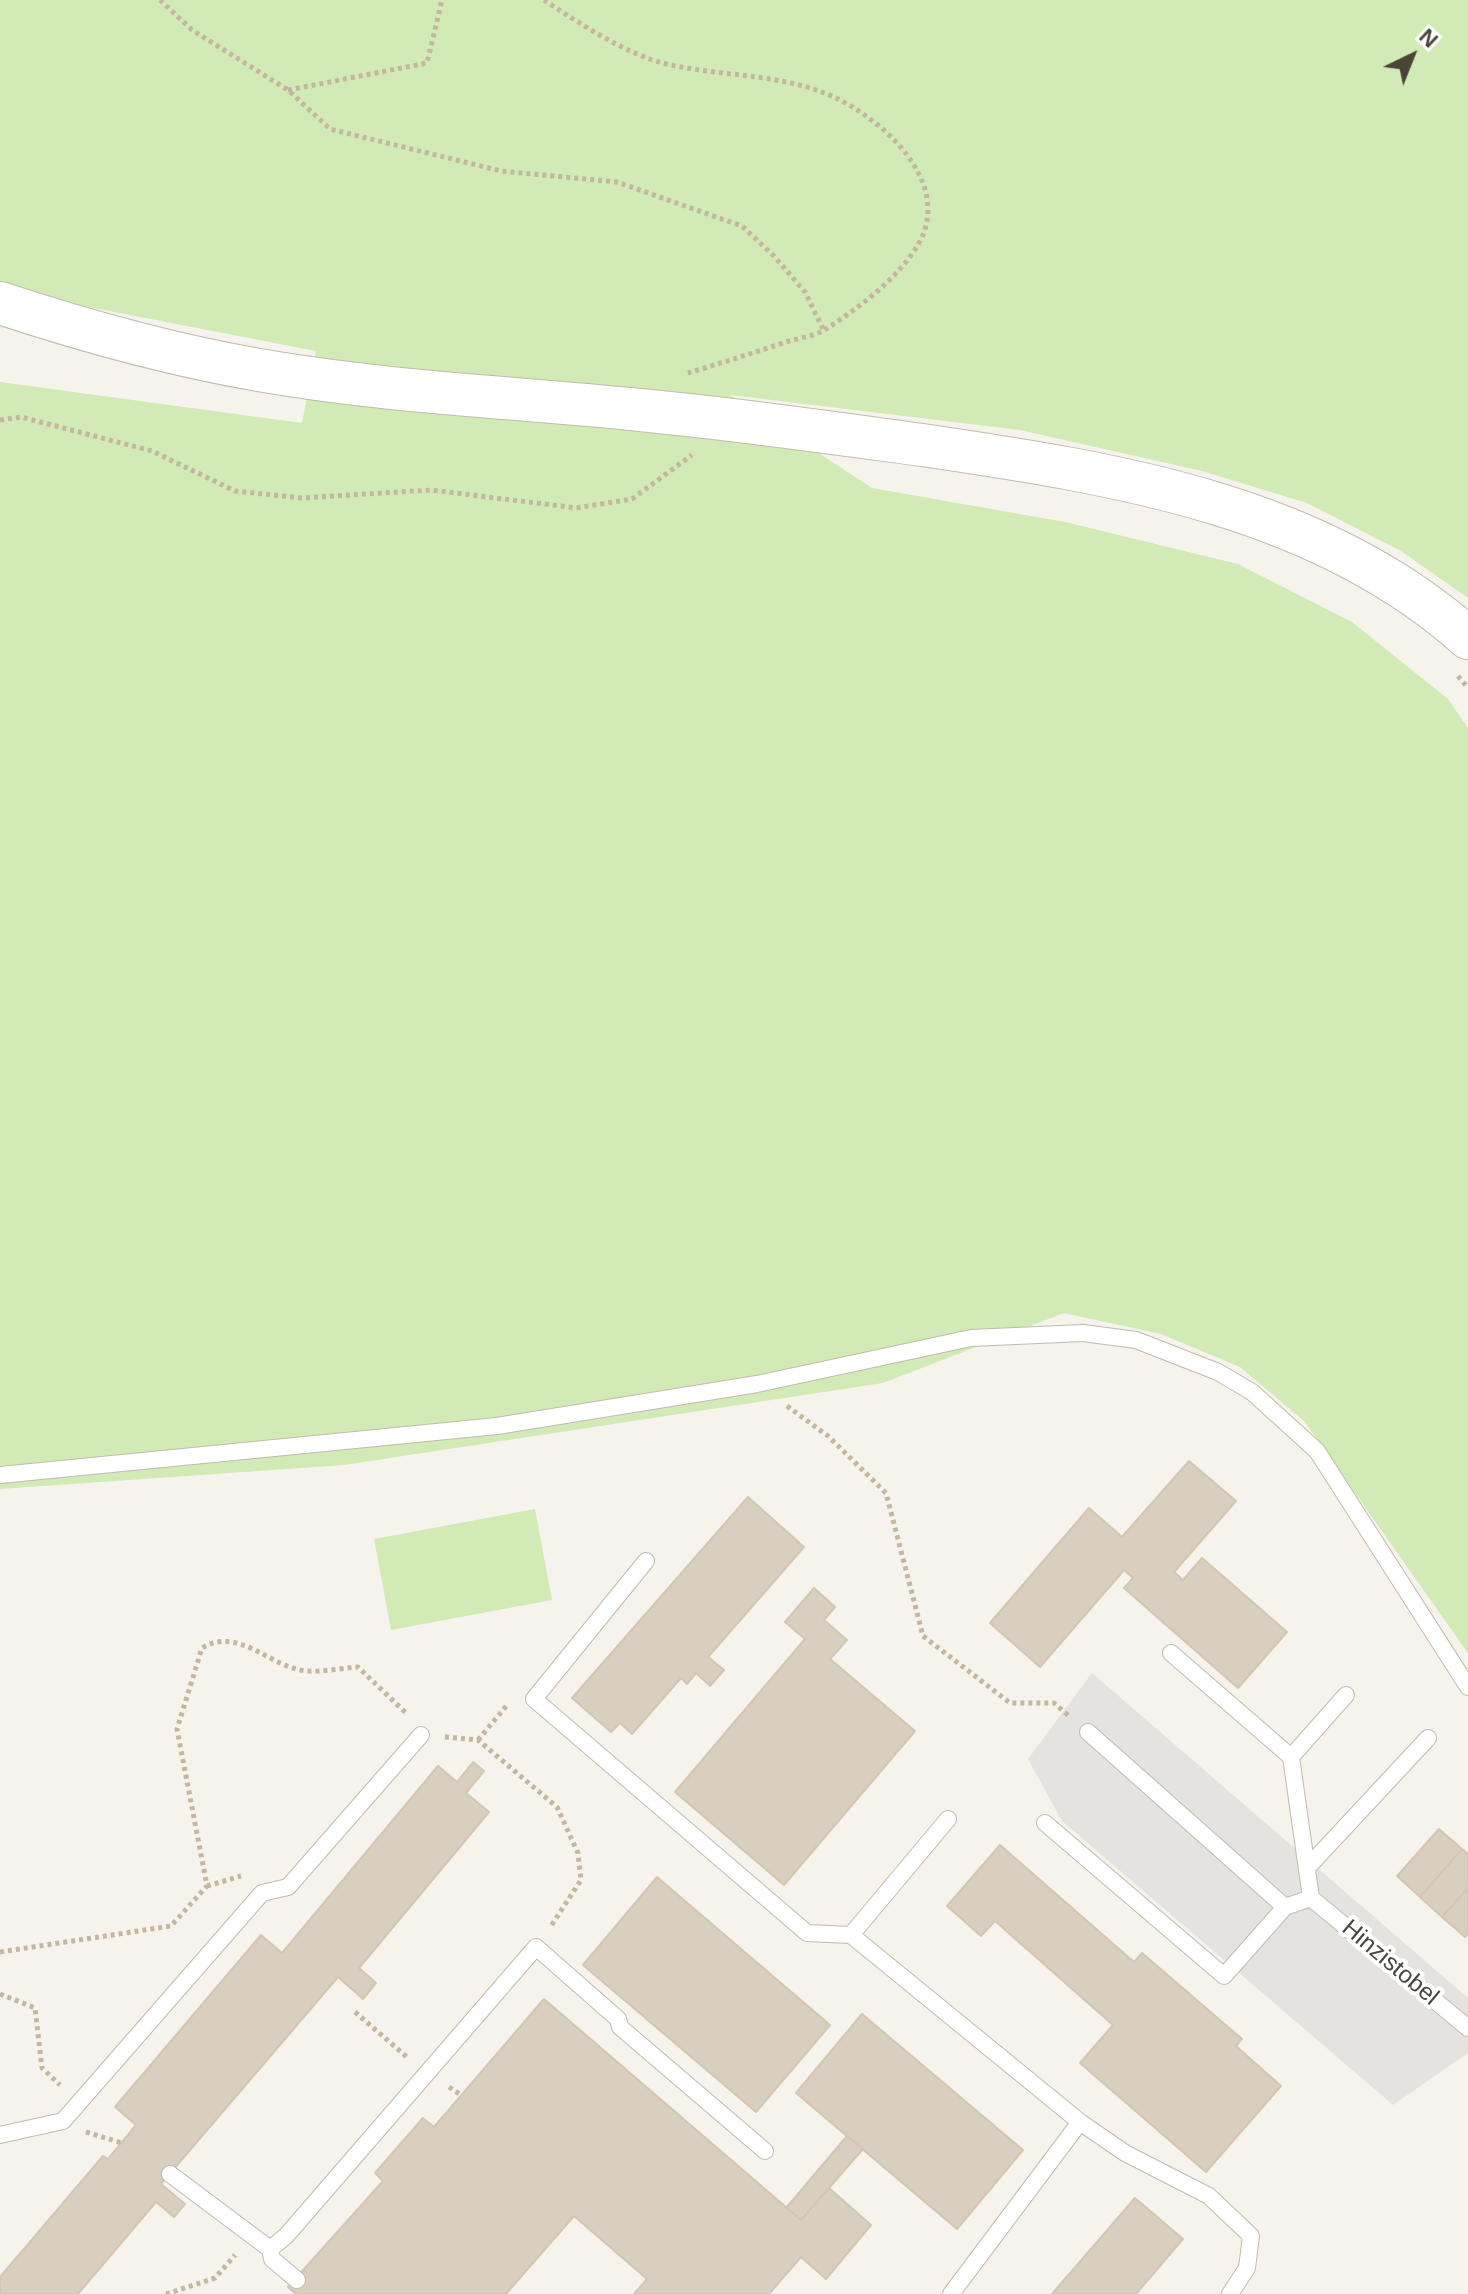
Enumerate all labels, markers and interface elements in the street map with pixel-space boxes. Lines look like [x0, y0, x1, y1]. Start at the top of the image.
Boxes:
north arrow [1372, 16, 1452, 96]
text: N [1414, 24, 1443, 53]
street label: Hinzistobel [1336, 1914, 1444, 2012]

